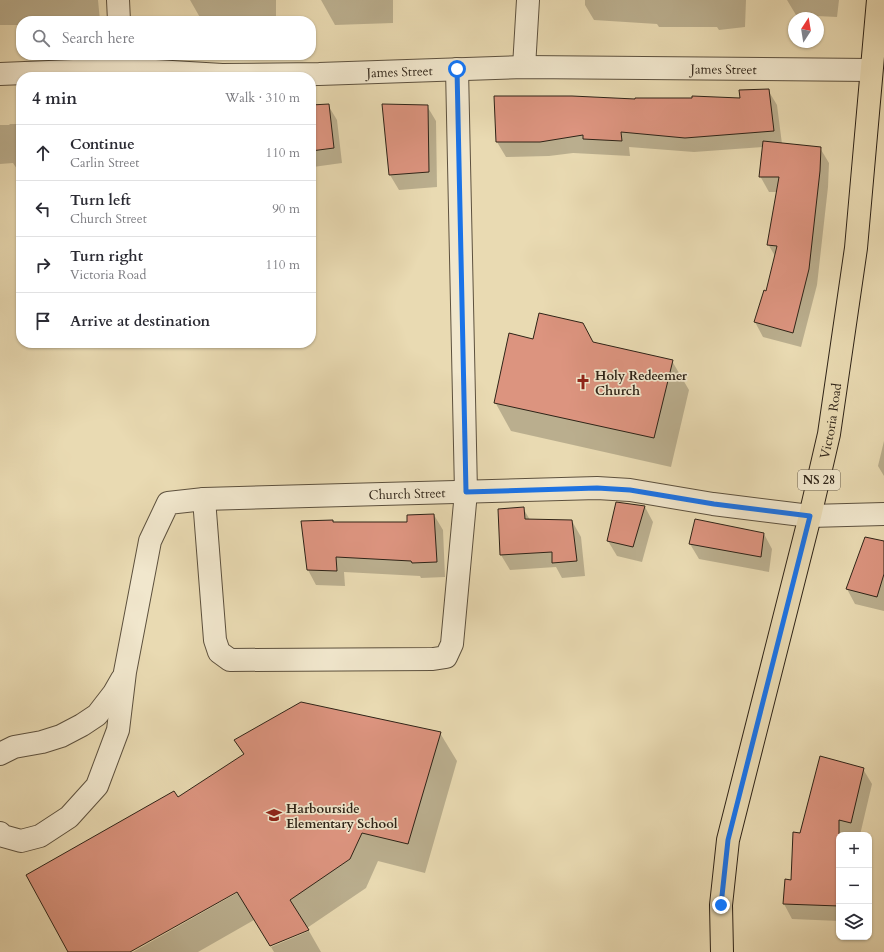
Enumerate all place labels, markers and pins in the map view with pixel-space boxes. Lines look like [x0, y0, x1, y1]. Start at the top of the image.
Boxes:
place label: Holy Redeemer Church [595, 367, 688, 400]
church icon: Holy Redeemer Church [574, 373, 592, 391]
place label: Harbourside Elementary School [286, 800, 398, 833]
school or university icon: Harbourside Elementary School [265, 806, 283, 824]

